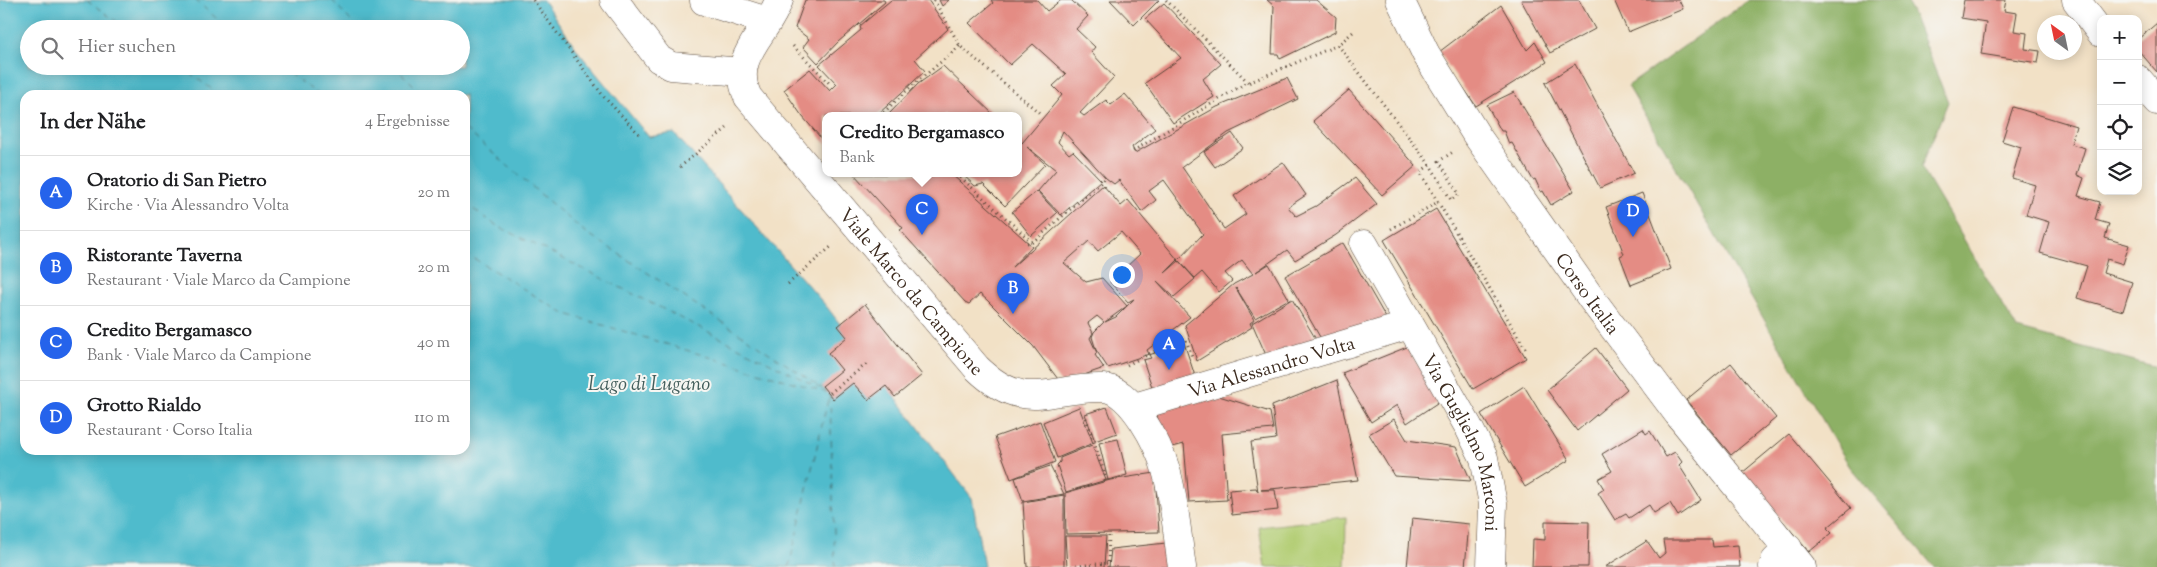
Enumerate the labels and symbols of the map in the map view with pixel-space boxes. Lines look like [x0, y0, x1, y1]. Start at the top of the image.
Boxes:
north arrow [2037, 15, 2082, 60]
pin: C [906, 194, 938, 235]
pin: D [1617, 196, 1649, 237]
street label: Viale Marco da Campione [836, 203, 990, 379]
street label: Corso Italia [1547, 248, 1625, 341]
your location [1109, 262, 1135, 288]
pin: B [997, 273, 1029, 314]
pin: A [1153, 329, 1185, 370]
street label: Via Alessandro Volta [1185, 331, 1359, 406]
street label: Via Guglielmo Marconi [1414, 350, 1504, 532]
water label: Lago di Lugano [588, 371, 710, 400]

